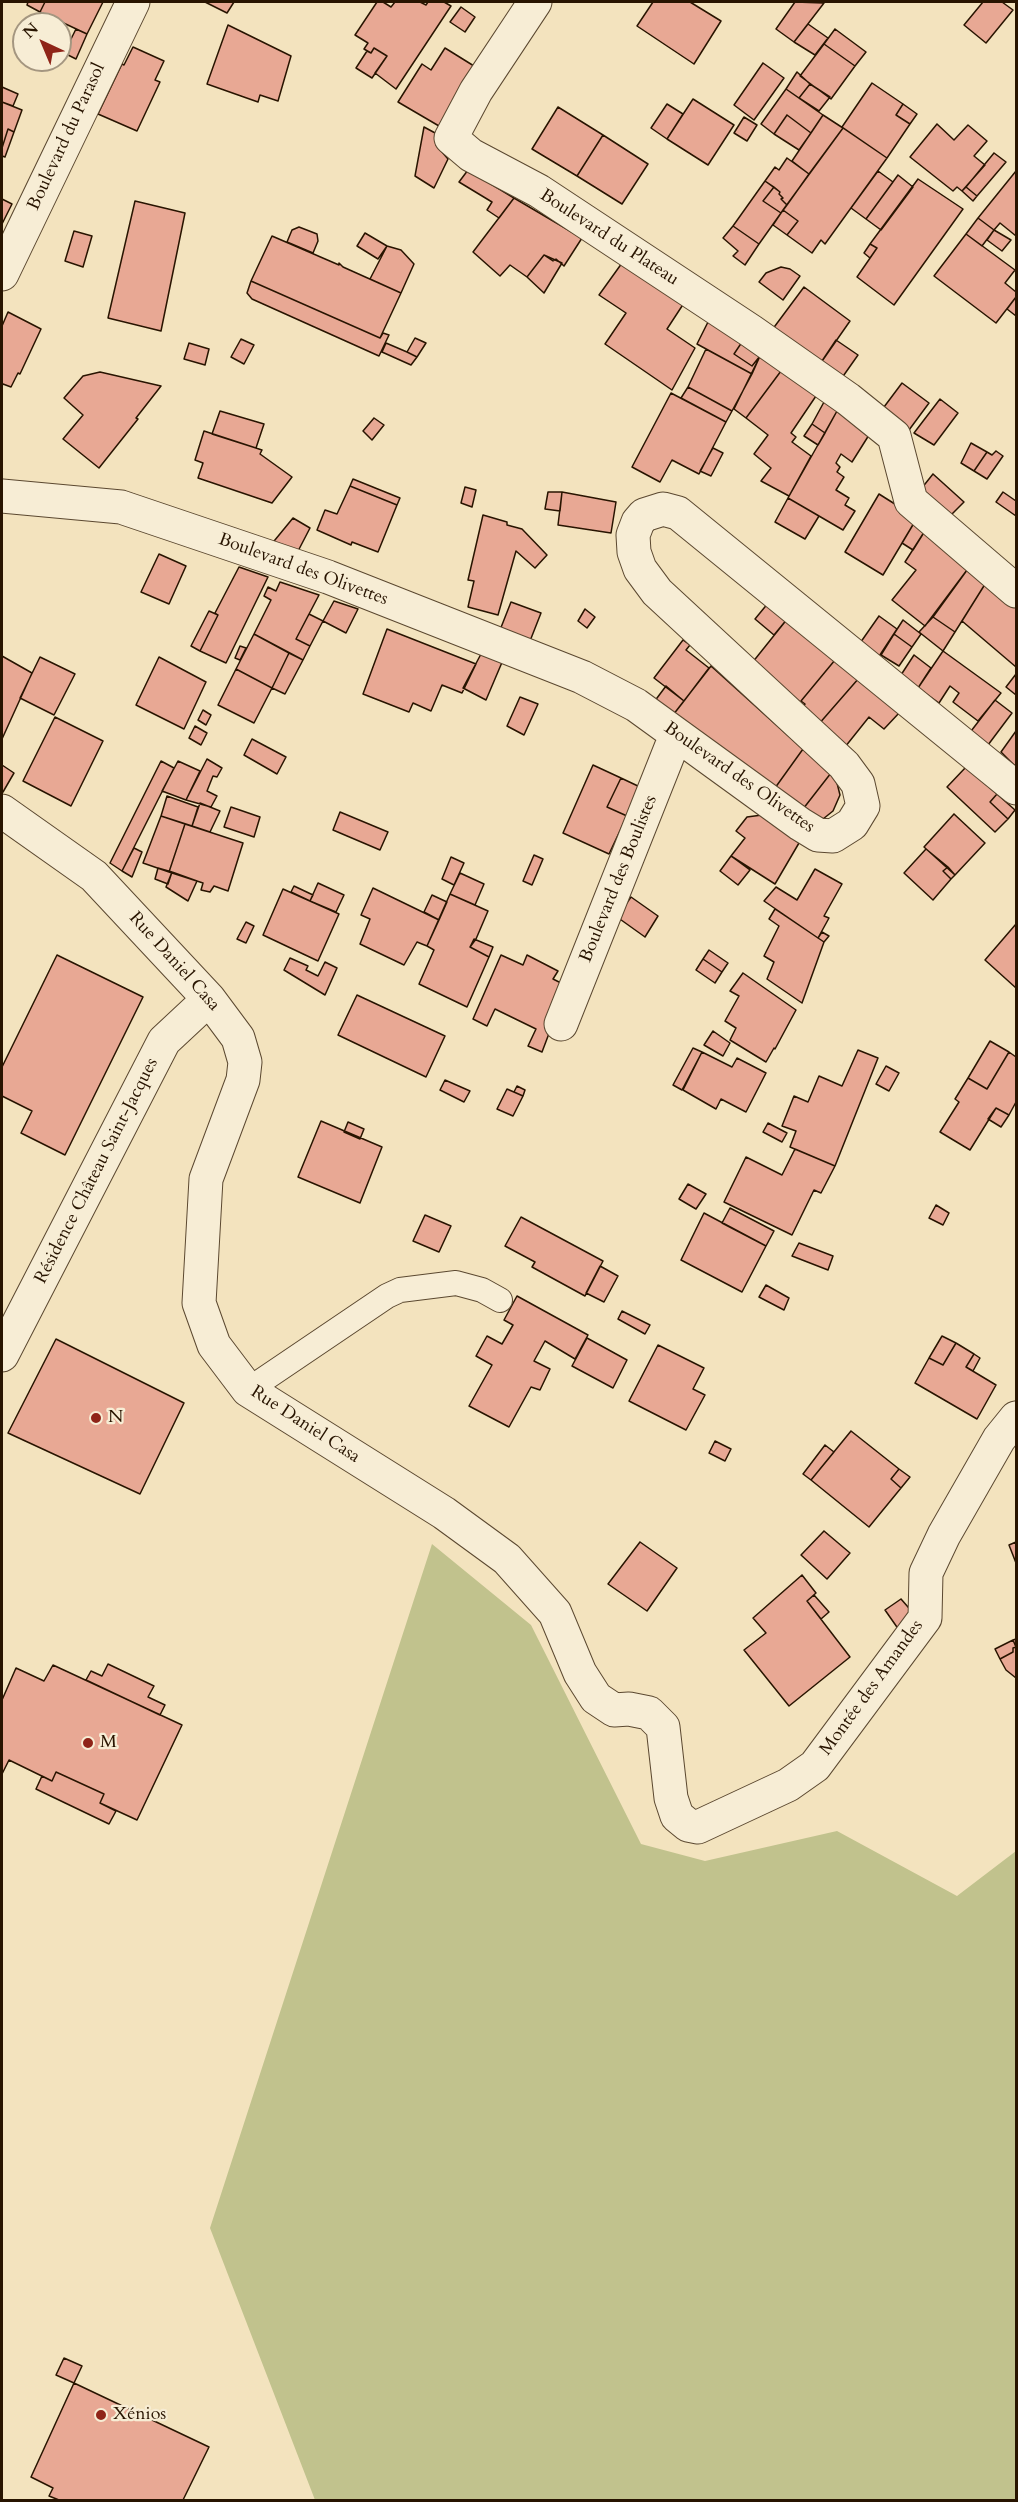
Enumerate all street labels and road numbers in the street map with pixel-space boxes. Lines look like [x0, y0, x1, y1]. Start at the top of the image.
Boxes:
street label: Boulevard du Parasol [23, 60, 111, 214]
street label: Boulevard du Plateau [535, 185, 683, 291]
street label: Boulevard des Olivettes [215, 529, 391, 611]
street label: Boulevard des Olivettes [659, 718, 819, 838]
street label: Boulevard des Boulistes [576, 792, 662, 966]
street label: Rue Daniel Casa [124, 908, 224, 1016]
street label: Résidence Château Saint-Jacques [31, 1055, 163, 1287]
street label: Rue Daniel Casa [246, 1382, 364, 1468]
street label: Montée des Amandes [816, 1616, 928, 1760]

